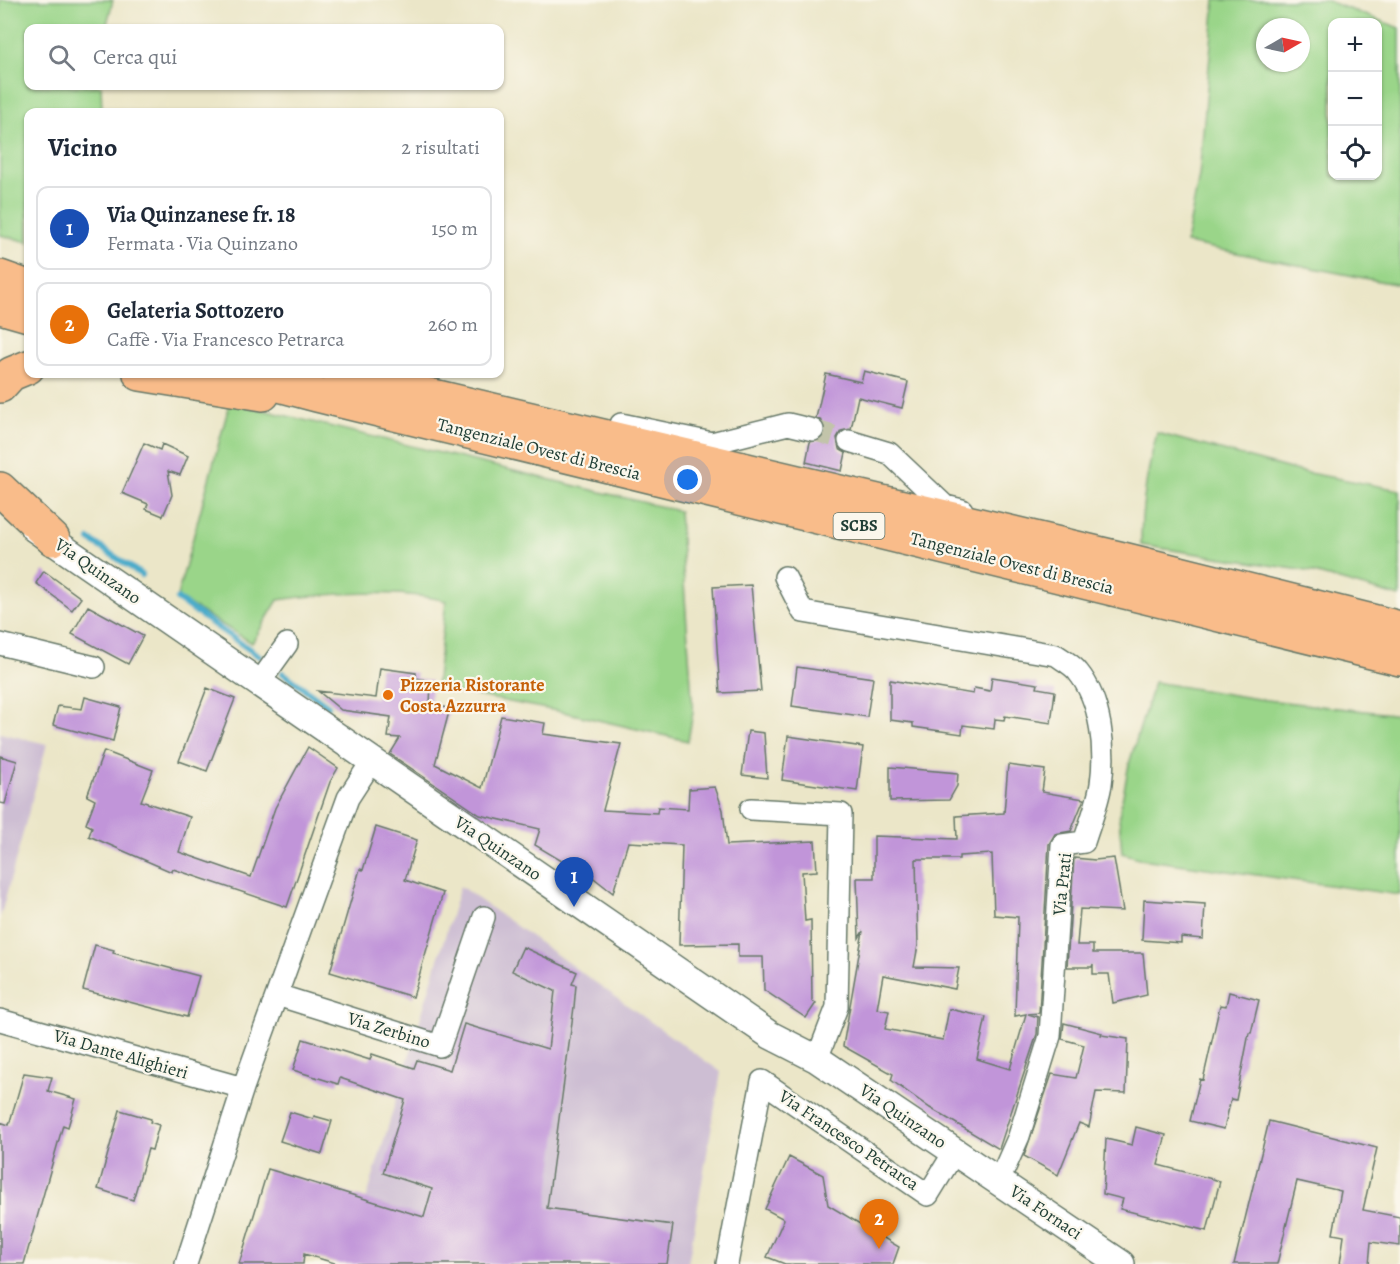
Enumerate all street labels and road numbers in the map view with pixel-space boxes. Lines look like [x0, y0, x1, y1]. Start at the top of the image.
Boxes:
street label: Tangenziale Ovest di Brescia [435, 412, 644, 486]
road number: SCBS [834, 513, 884, 539]
street label: Tangenziale Ovest di Brescia [908, 526, 1117, 600]
street label: Via Quinzano [49, 532, 146, 610]
street label: Via Quinzano [449, 810, 546, 886]
street label: Via Prati [1047, 851, 1077, 918]
street label: Via Zerbino [344, 1006, 433, 1054]
street label: Via Dante Alighieri [50, 1023, 191, 1085]
street label: Via Quinzano [854, 1078, 951, 1154]
street label: Via Francesco Petrarca [773, 1084, 924, 1196]
street label: Via Fornaci [1004, 1178, 1087, 1245]

